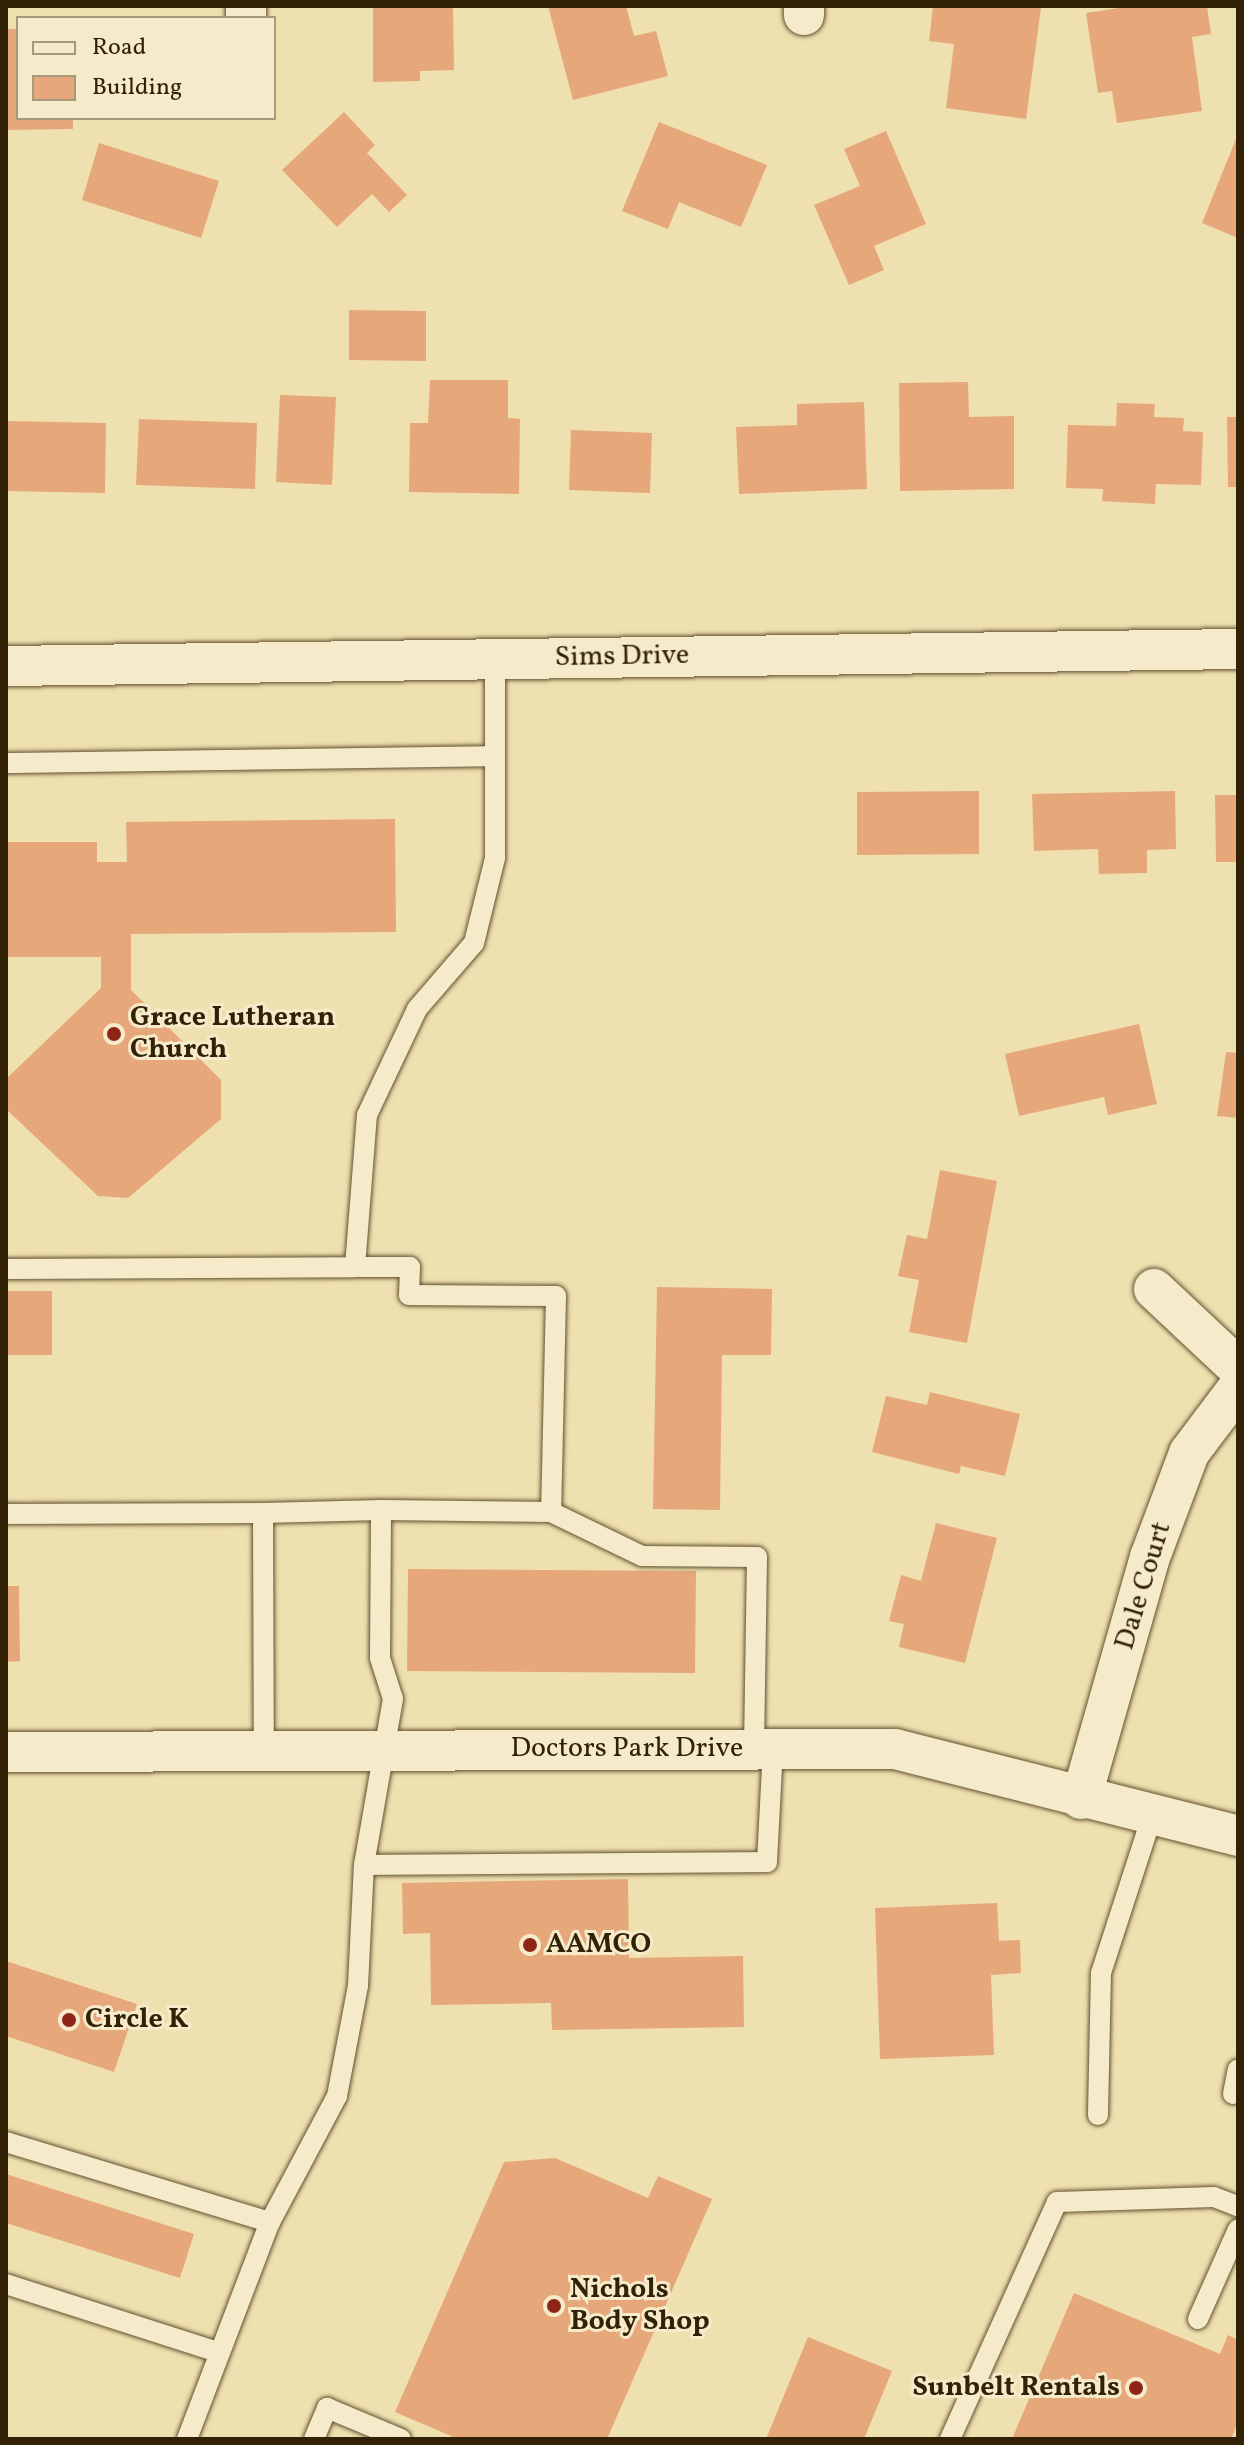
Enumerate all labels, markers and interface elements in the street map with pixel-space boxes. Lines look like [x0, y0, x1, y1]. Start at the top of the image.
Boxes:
legend [16, 16, 276, 120]
text: Road [92, 31, 146, 65]
text: Building [92, 71, 182, 105]
street label: Sims Drive [554, 639, 690, 675]
place label: Grace Lutheran Church [130, 1001, 335, 1067]
marker: Grace Lutheran Church [105, 1025, 123, 1043]
street label: Dale Court [1109, 1518, 1179, 1654]
street label: Doctors Park Drive [511, 1732, 743, 1766]
place label: AAMCO [546, 1928, 651, 1962]
marker: AAMCO [521, 1936, 539, 1954]
place label: Circle K [85, 2003, 189, 2037]
marker: Circle K [60, 2011, 78, 2029]
place label: Nichols Body Shop [570, 2273, 710, 2339]
marker: Nichols Body Shop [545, 2297, 563, 2315]
place label: Sunbelt Rentals [912, 2371, 1120, 2405]
marker: Sunbelt Rentals [1127, 2379, 1145, 2397]

